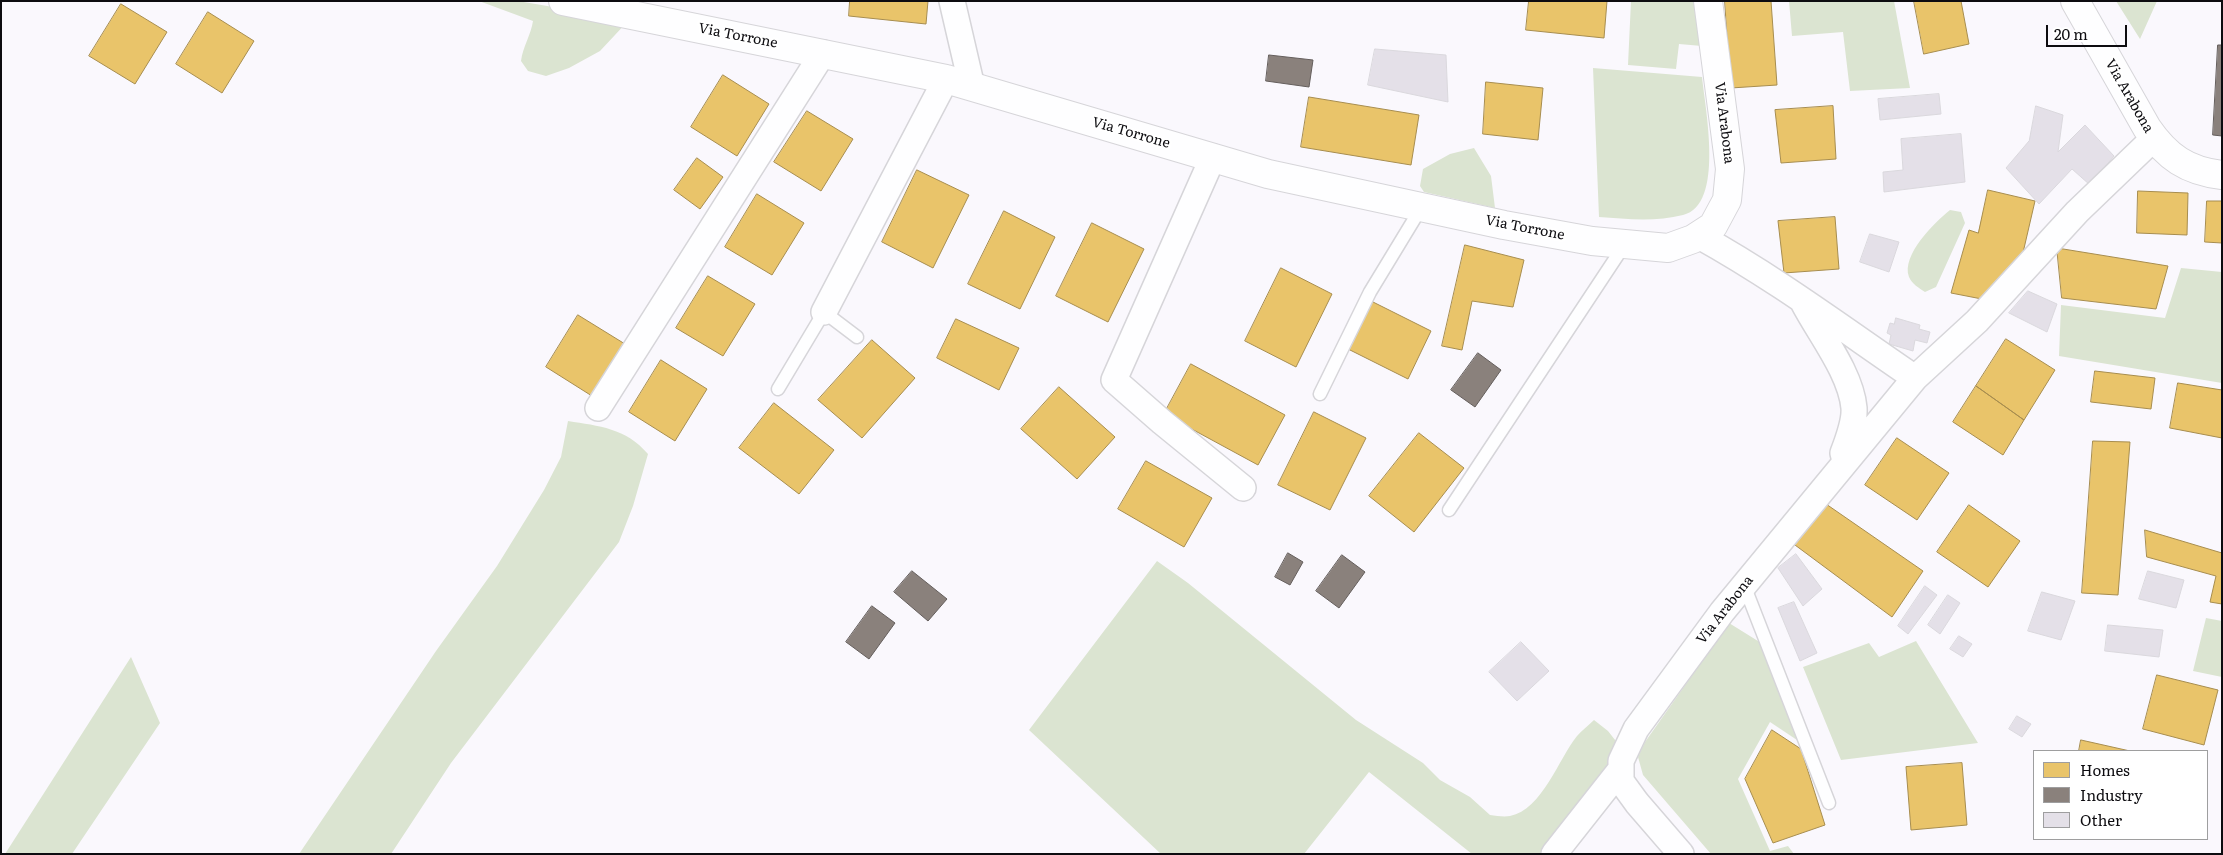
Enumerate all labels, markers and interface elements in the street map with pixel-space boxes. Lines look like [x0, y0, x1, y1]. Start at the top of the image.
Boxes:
scale bar [2048, 15, 2129, 47]
street label: Via Torrone [697, 20, 779, 52]
text: 20 m [2054, 22, 2088, 45]
street label: Via Arabona [2101, 56, 2157, 136]
street label: Via Arabona [1711, 81, 1737, 165]
street label: Via Torrone [1090, 114, 1172, 152]
street label: Via Torrone [1484, 212, 1566, 244]
street label: Via Arabona [1693, 572, 1757, 648]
legend [2033, 750, 2208, 840]
text: Homes [2080, 758, 2130, 781]
text: Industry [2080, 783, 2143, 806]
text: Other [2080, 808, 2122, 831]

